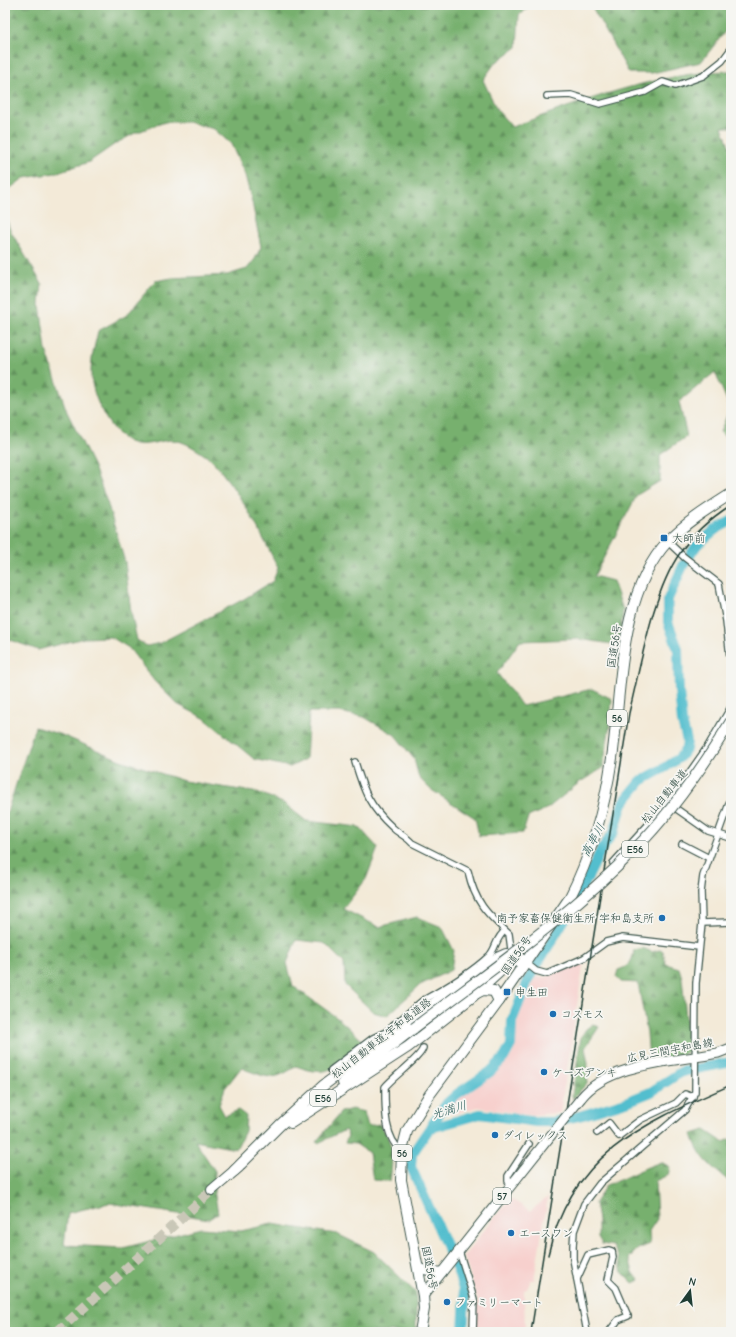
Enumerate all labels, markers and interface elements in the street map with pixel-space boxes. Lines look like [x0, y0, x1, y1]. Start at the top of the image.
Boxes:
place label: 大師前 [672, 532, 705, 545]
marker: 大師前 [659, 533, 669, 543]
street label: 国道56号 [605, 623, 624, 669]
road number: 56 [607, 710, 627, 726]
street label: 松山自動車道 [639, 767, 690, 826]
water label: 高串川 [578, 821, 608, 859]
road number: E56 [622, 841, 648, 857]
place label: 南予家畜保健衛生所 宇和島支所 [496, 912, 654, 925]
marker: 南予家畜保健衛生所 宇和島支所 [657, 913, 667, 923]
street label: 国道56号 [498, 933, 534, 978]
place label: 申生田 [515, 986, 548, 999]
marker: 申生田 [502, 987, 512, 997]
street label: 松山自動車道;宇和島道路 [329, 995, 434, 1081]
place label: コスモス [561, 1008, 604, 1021]
marker: コスモス [548, 1009, 558, 1019]
street label: 広見三間宇和島線 [626, 1036, 715, 1065]
place label: ケーズデンキ [552, 1066, 617, 1079]
marker: ケーズデンキ [539, 1067, 549, 1077]
road number: E56 [310, 1090, 336, 1106]
water label: 光満川 [430, 1098, 468, 1122]
place label: ダイレックス [503, 1129, 568, 1142]
marker: ダイレックス [490, 1130, 500, 1140]
road number: 56 [392, 1145, 412, 1161]
road number: 57 [493, 1188, 511, 1204]
place label: エースワン [519, 1227, 573, 1240]
marker: エースワン [506, 1228, 516, 1238]
street label: 国道56号 [419, 1245, 440, 1291]
north arrow [670, 1271, 710, 1311]
text: N [687, 1275, 698, 1289]
place label: ファミリーマート [455, 1296, 543, 1309]
marker: ファミリーマート [442, 1297, 452, 1307]

